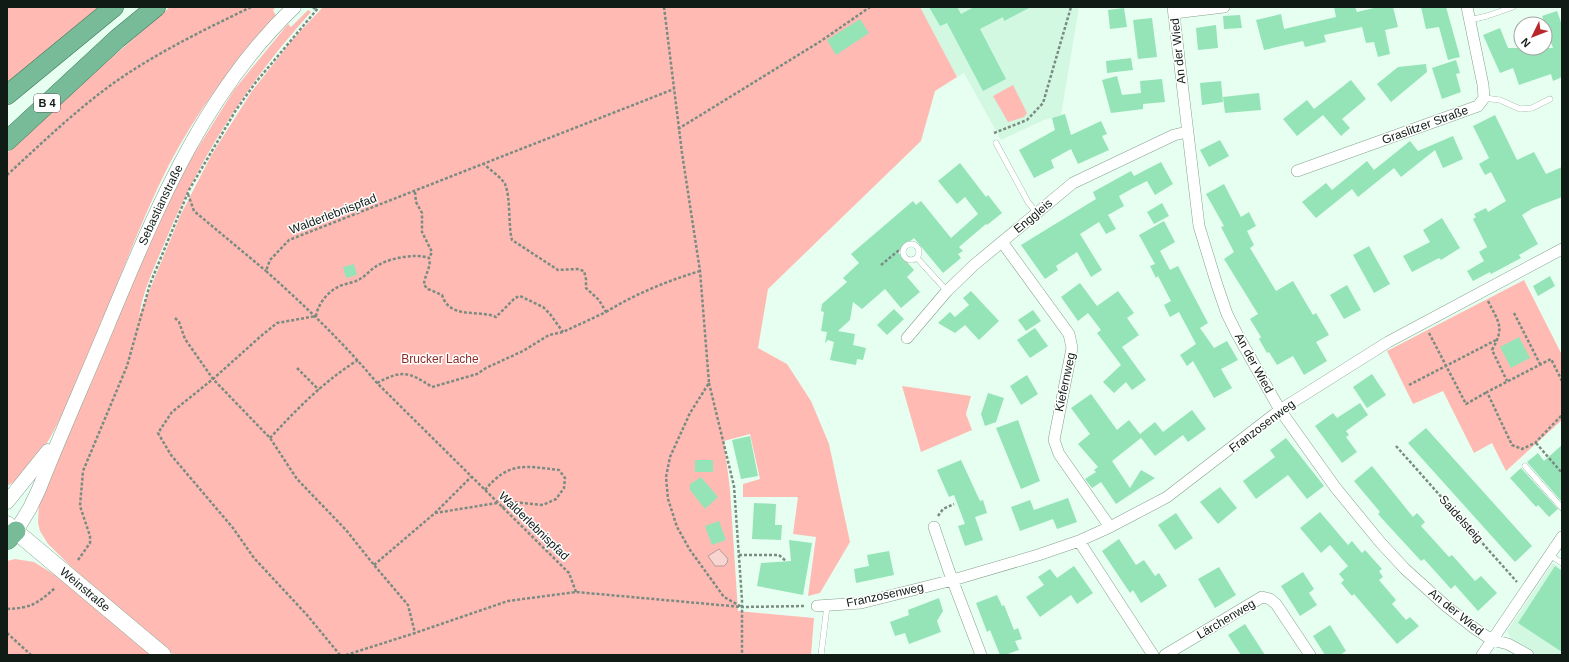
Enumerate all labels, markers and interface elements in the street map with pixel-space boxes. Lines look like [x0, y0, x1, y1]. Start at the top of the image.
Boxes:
north arrow [1513, 16, 1553, 56]
street label: An der Wied [1168, 17, 1188, 85]
text: N [1519, 36, 1533, 50]
road number: B 4 [34, 94, 60, 112]
street label: Graslitzer Straße [1380, 103, 1470, 147]
street label: Sebastianstraße [136, 162, 186, 247]
street label: Walderlebnispfad [287, 191, 379, 237]
street label: Enggleis [1011, 196, 1055, 236]
street label: An der Wied [1232, 331, 1276, 395]
street label: Kiefernweg [1052, 351, 1078, 413]
park label: Brucker Lache [401, 352, 479, 366]
street label: Franzosenweg [1226, 397, 1298, 455]
street label: Walderlebnispfad [496, 489, 572, 563]
street label: Saidelsteig [1436, 492, 1486, 546]
street label: Weinstraße [57, 565, 113, 615]
street label: Franzosenweg [845, 580, 925, 610]
street label: An der Wied [1426, 586, 1486, 638]
street label: Lärchenweg [1194, 596, 1258, 642]

